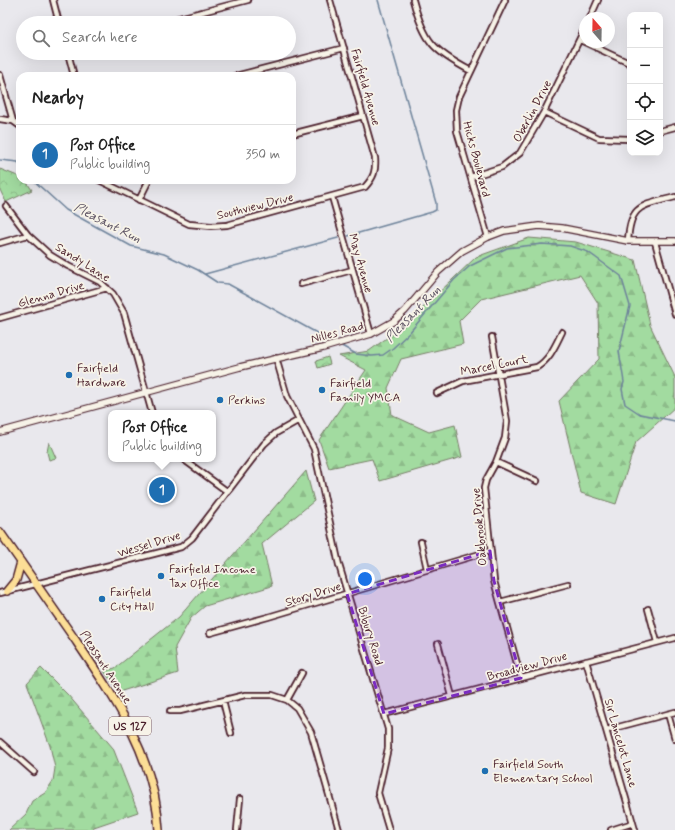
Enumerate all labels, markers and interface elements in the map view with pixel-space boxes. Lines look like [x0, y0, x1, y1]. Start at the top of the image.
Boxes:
north arrow [579, 12, 615, 48]
map controls [627, 12, 663, 156]
button: + [627, 12, 663, 48]
search box [16, 16, 296, 60]
icon: search [30, 27, 52, 49]
text: Search here [62, 28, 138, 48]
street label: Fairfield Avenue [346, 47, 384, 128]
button: − [627, 48, 663, 84]
street label: Oberlin Drive [510, 78, 556, 145]
button: locate [627, 84, 663, 120]
text: Nearby [32, 87, 84, 109]
street label: Hicks Boulevard [458, 120, 494, 199]
button: layers [627, 120, 663, 156]
text: Post Office [70, 136, 135, 156]
text: 1 [42, 146, 48, 163]
text: 350 m [246, 146, 280, 163]
text: Public building [70, 156, 150, 173]
street label: Southview Drive [215, 190, 295, 224]
water label: Pleasant Run [71, 199, 144, 248]
street label: May Avenue [344, 232, 376, 295]
street label: Sandy Lane [52, 240, 113, 286]
street label: Glenna Drive [16, 278, 86, 312]
water label: Pleasant Run [382, 282, 445, 346]
street label: Nilles Road [309, 318, 365, 348]
street label: Marcel Court [459, 352, 529, 380]
place label: Fairfield Hardware [77, 361, 126, 391]
marker: Fairfield Hardware [64, 370, 74, 380]
place label: Fairfield Family YMCA [330, 376, 401, 406]
marker: Fairfield Family YMCA [317, 385, 327, 395]
place label: Perkins [228, 393, 265, 409]
marker: Perkins [215, 395, 225, 405]
popup [108, 410, 216, 462]
text: Post Office [122, 418, 187, 438]
text: Public building [122, 438, 202, 455]
pin: 1 [149, 475, 175, 505]
street label: Oakbrook Drive [469, 487, 491, 567]
street label: Wessel Drive [116, 528, 183, 562]
place label: Fairfield Income Tax Office [169, 562, 256, 592]
your location [355, 569, 375, 589]
marker: Fairfield Income Tax Office [156, 571, 166, 581]
street label: Story Drive [283, 579, 343, 611]
place label: Fairfield City Hall [110, 585, 154, 615]
marker: Fairfield City Hall [97, 594, 107, 604]
street label: Bibury Road [354, 605, 387, 668]
street label: Pleasant Avenue [75, 628, 135, 707]
street label: Broadview Drive [485, 649, 569, 685]
street label: Sir Lancelot Lane [600, 697, 640, 790]
road number: US 127 [109, 717, 151, 735]
place label: Fairfield South Elementary School [493, 757, 593, 787]
marker: Fairfield South Elementary School [480, 766, 490, 776]

